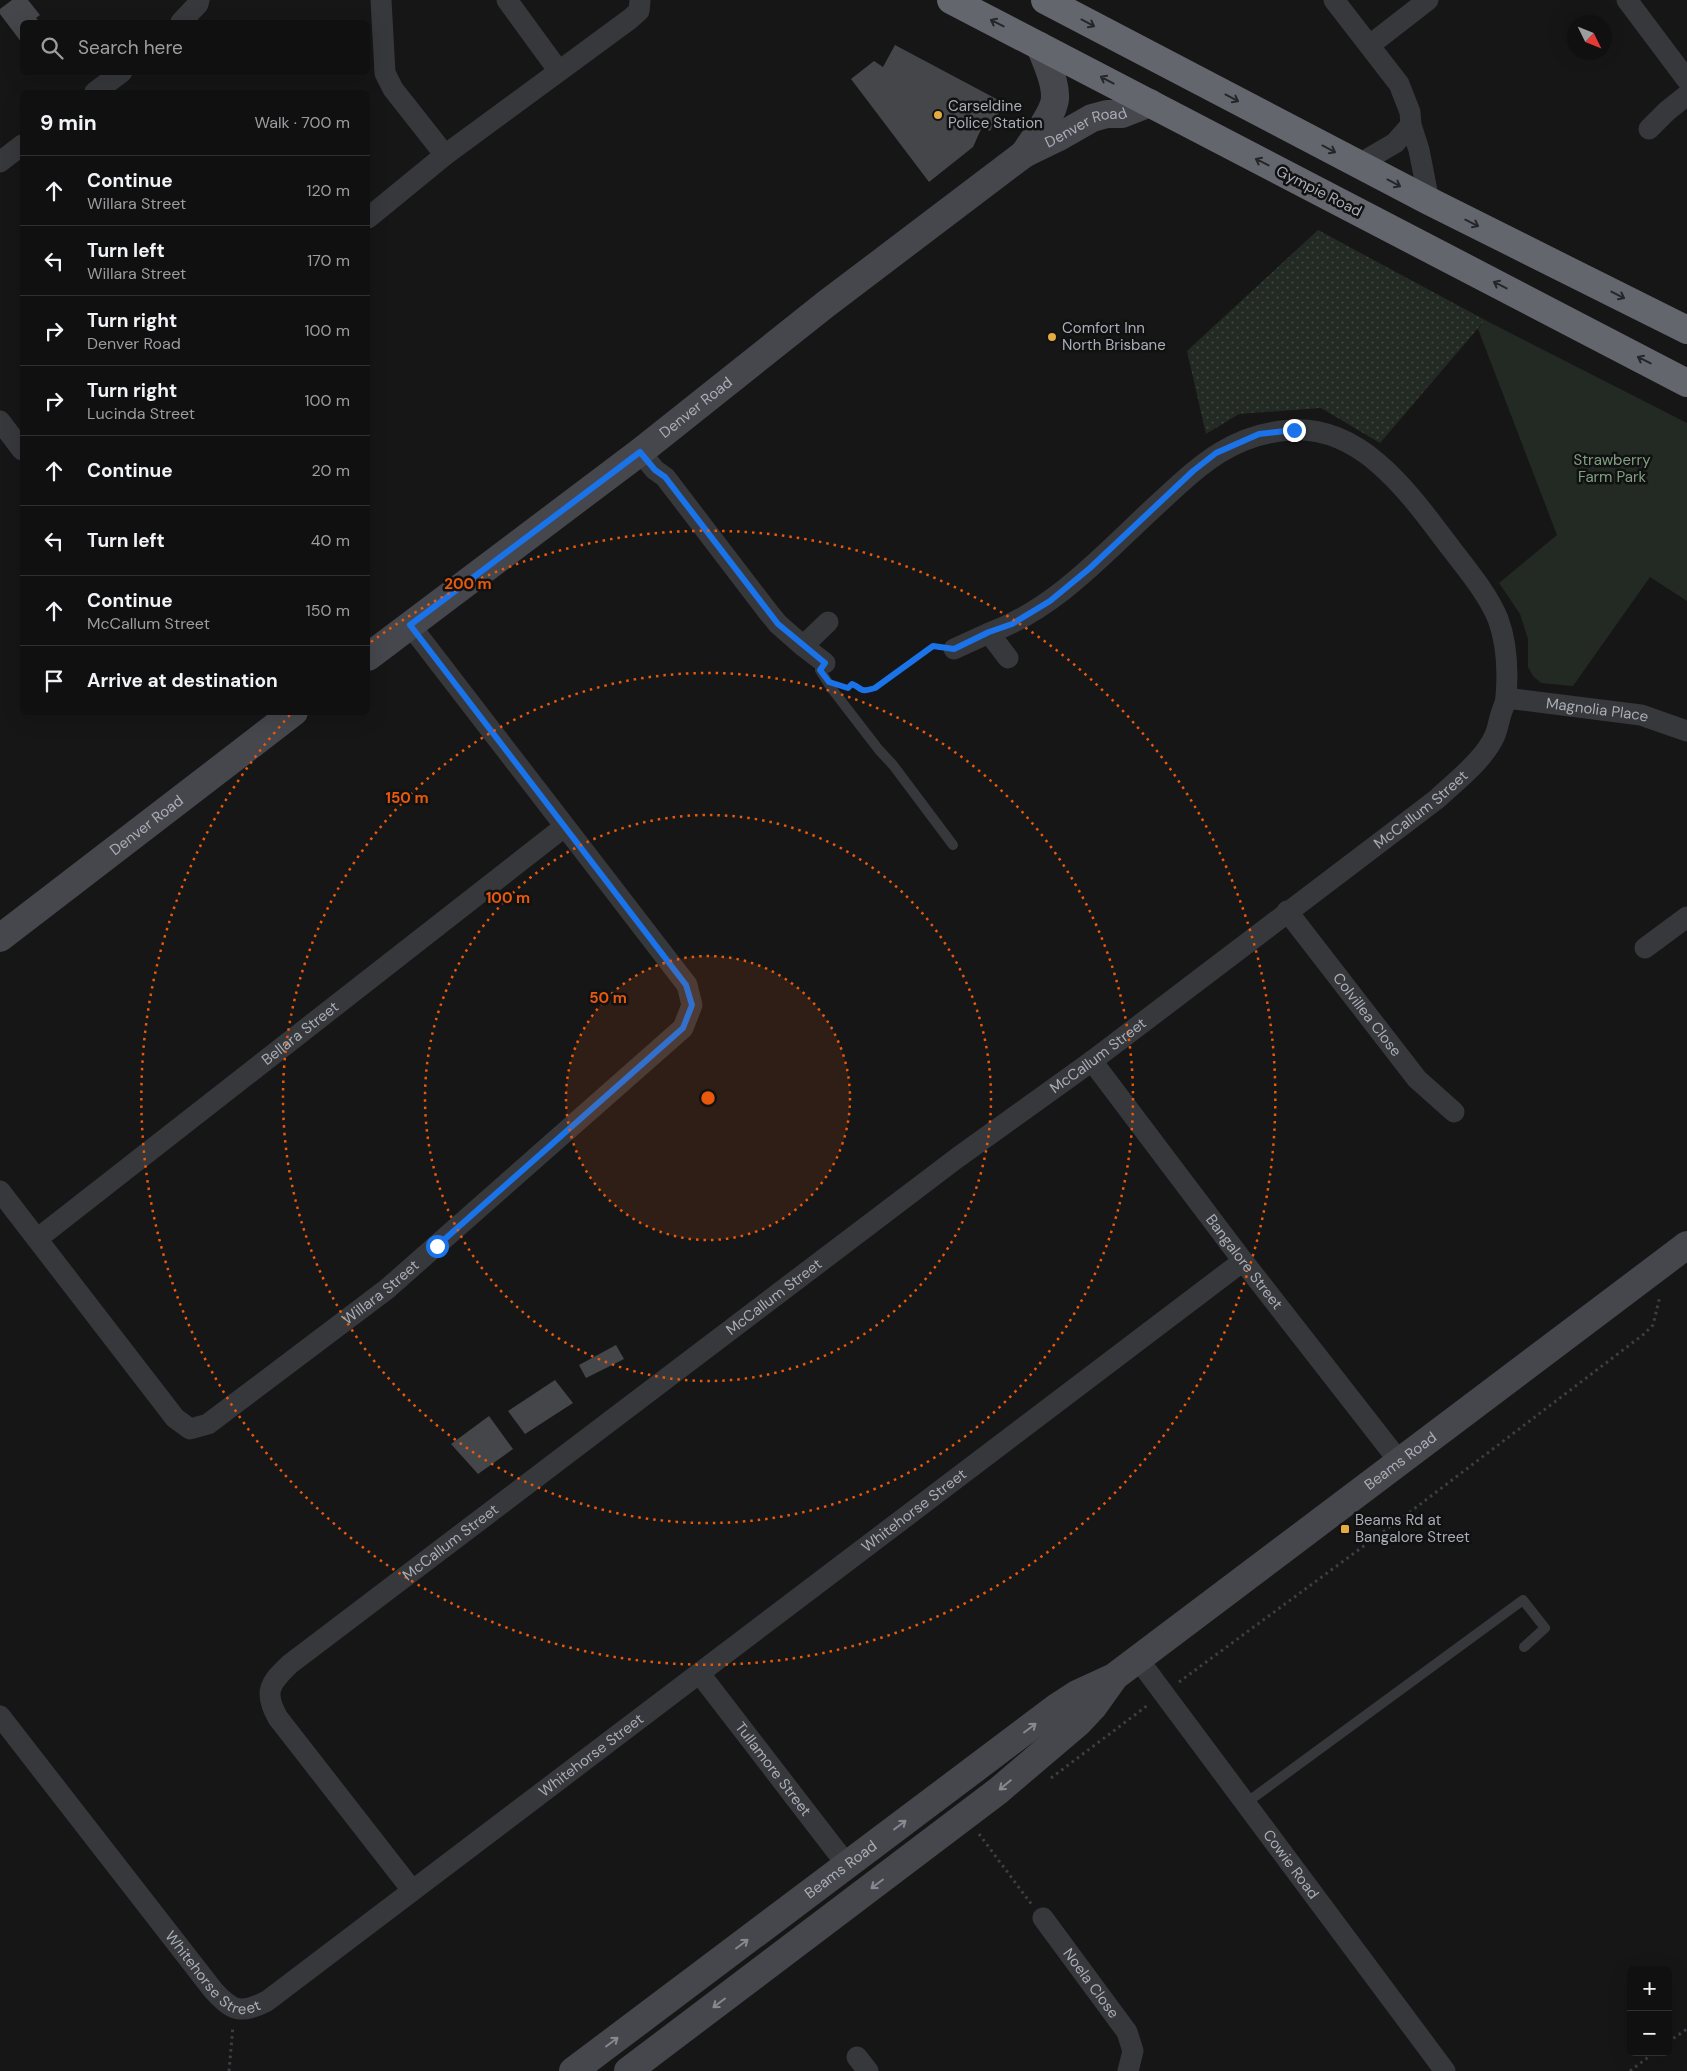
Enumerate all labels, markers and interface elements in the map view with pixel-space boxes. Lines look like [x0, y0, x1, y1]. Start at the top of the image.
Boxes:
north arrow [1567, 15, 1612, 60]
one-way arrow [990, 18, 1005, 27]
one-way arrow [1080, 19, 1095, 28]
search box [20, 20, 370, 75]
icon: search [38, 34, 66, 62]
text: Search here [78, 35, 183, 60]
one-way arrow [1100, 75, 1115, 85]
one-way arrow [1224, 94, 1239, 103]
place label: Carseldine Police Station [948, 96, 1043, 133]
street label: Denver Road [1042, 103, 1130, 152]
text: 9 min [40, 109, 97, 137]
marker: Carseldine Police Station [932, 109, 944, 121]
text: Walk · 700 m [255, 112, 350, 133]
one-way arrow [1321, 145, 1336, 154]
one-way arrow [1255, 157, 1270, 167]
street label: Gympie Road [1273, 161, 1365, 221]
text: Continue [87, 168, 173, 193]
icon: ahead [40, 177, 68, 205]
one-way arrow [1386, 178, 1401, 188]
text: 120 m [306, 180, 350, 201]
text: Willara Street [87, 193, 186, 214]
one-way arrow [1465, 218, 1480, 228]
text: Turn left [87, 238, 165, 263]
icon: left [40, 247, 68, 275]
text: 170 m [307, 250, 350, 271]
text: Willara Street [87, 263, 186, 284]
one-way arrow [1492, 280, 1507, 290]
one-way arrow [1610, 291, 1625, 301]
text: Turn right [87, 308, 177, 333]
icon: right [40, 317, 68, 345]
place label: Comfort Inn North Brisbane [1062, 318, 1166, 355]
text: 100 m [305, 320, 350, 341]
marker: Comfort Inn North Brisbane [1046, 331, 1058, 343]
text: Denver Road [87, 333, 181, 354]
one-way arrow [1637, 355, 1652, 364]
street label: Denver Road [655, 372, 736, 443]
text: Turn right [87, 378, 177, 403]
icon: right [40, 387, 68, 415]
text: 100 m [305, 390, 350, 411]
text: Lucinda Street [87, 403, 195, 424]
route end [1283, 419, 1306, 442]
park label: Strawberry Farm Park [1574, 450, 1651, 487]
icon: ahead [40, 457, 68, 485]
text: Continue [87, 458, 173, 483]
text: 20 m [311, 460, 350, 481]
icon: left [40, 527, 68, 555]
text: Turn left [87, 528, 165, 553]
text: 40 m [311, 530, 350, 551]
text: 200 m [444, 574, 492, 594]
text: Continue [87, 588, 173, 613]
icon: ahead [40, 597, 68, 625]
text: 150 m [306, 600, 350, 621]
text: McCallum Street [87, 613, 210, 634]
icon: arrive [40, 667, 68, 695]
text: Arrive at destination [87, 668, 278, 693]
street label: Magnolia Place [1545, 693, 1651, 727]
street label: McCallum Street [1370, 766, 1472, 854]
text: 150 m [386, 788, 429, 808]
street label: Denver Road [106, 791, 188, 860]
text: 100 m [486, 888, 530, 908]
street label: Colvillea Close [1328, 969, 1406, 1061]
text: 50 m [589, 988, 627, 1008]
street label: Bellara Street [257, 997, 343, 1070]
street label: McCallum Street [1046, 1013, 1150, 1098]
centre of rings [699, 1089, 717, 1107]
street label: Bangalore Street [1201, 1210, 1287, 1314]
route start [426, 1235, 449, 1258]
street label: McCallum Street [722, 1254, 826, 1340]
street label: Willara Street [338, 1255, 423, 1329]
street label: Beams Road [1360, 1427, 1441, 1495]
street label: Whitehorse Street [857, 1464, 970, 1557]
street label: McCallum Street [398, 1499, 503, 1585]
place label: Beams Rd at Bangalore Street [1355, 1510, 1470, 1547]
marker: Beams Rd at Bangalore Street [1339, 1523, 1351, 1535]
street label: Whitehorse Street [535, 1709, 648, 1801]
street label: Tullamore Street [731, 1718, 816, 1820]
one-way arrow [1023, 1722, 1036, 1733]
one-way arrow [999, 1779, 1012, 1791]
one-way arrow [893, 1820, 906, 1831]
street label: Cowie Road [1258, 1825, 1323, 1903]
street label: Beams Road [801, 1836, 881, 1903]
one-way arrow [871, 1879, 884, 1890]
street label: Whitehorse Street [161, 1927, 264, 2019]
one-way arrow [735, 1939, 749, 1949]
street label: Noela Close [1059, 1944, 1124, 2022]
map controls [1627, 1966, 1672, 2056]
button: + [1627, 1966, 1672, 2011]
one-way arrow [712, 1998, 726, 2008]
button: − [1627, 2011, 1672, 2056]
one-way arrow [605, 2036, 618, 2047]

